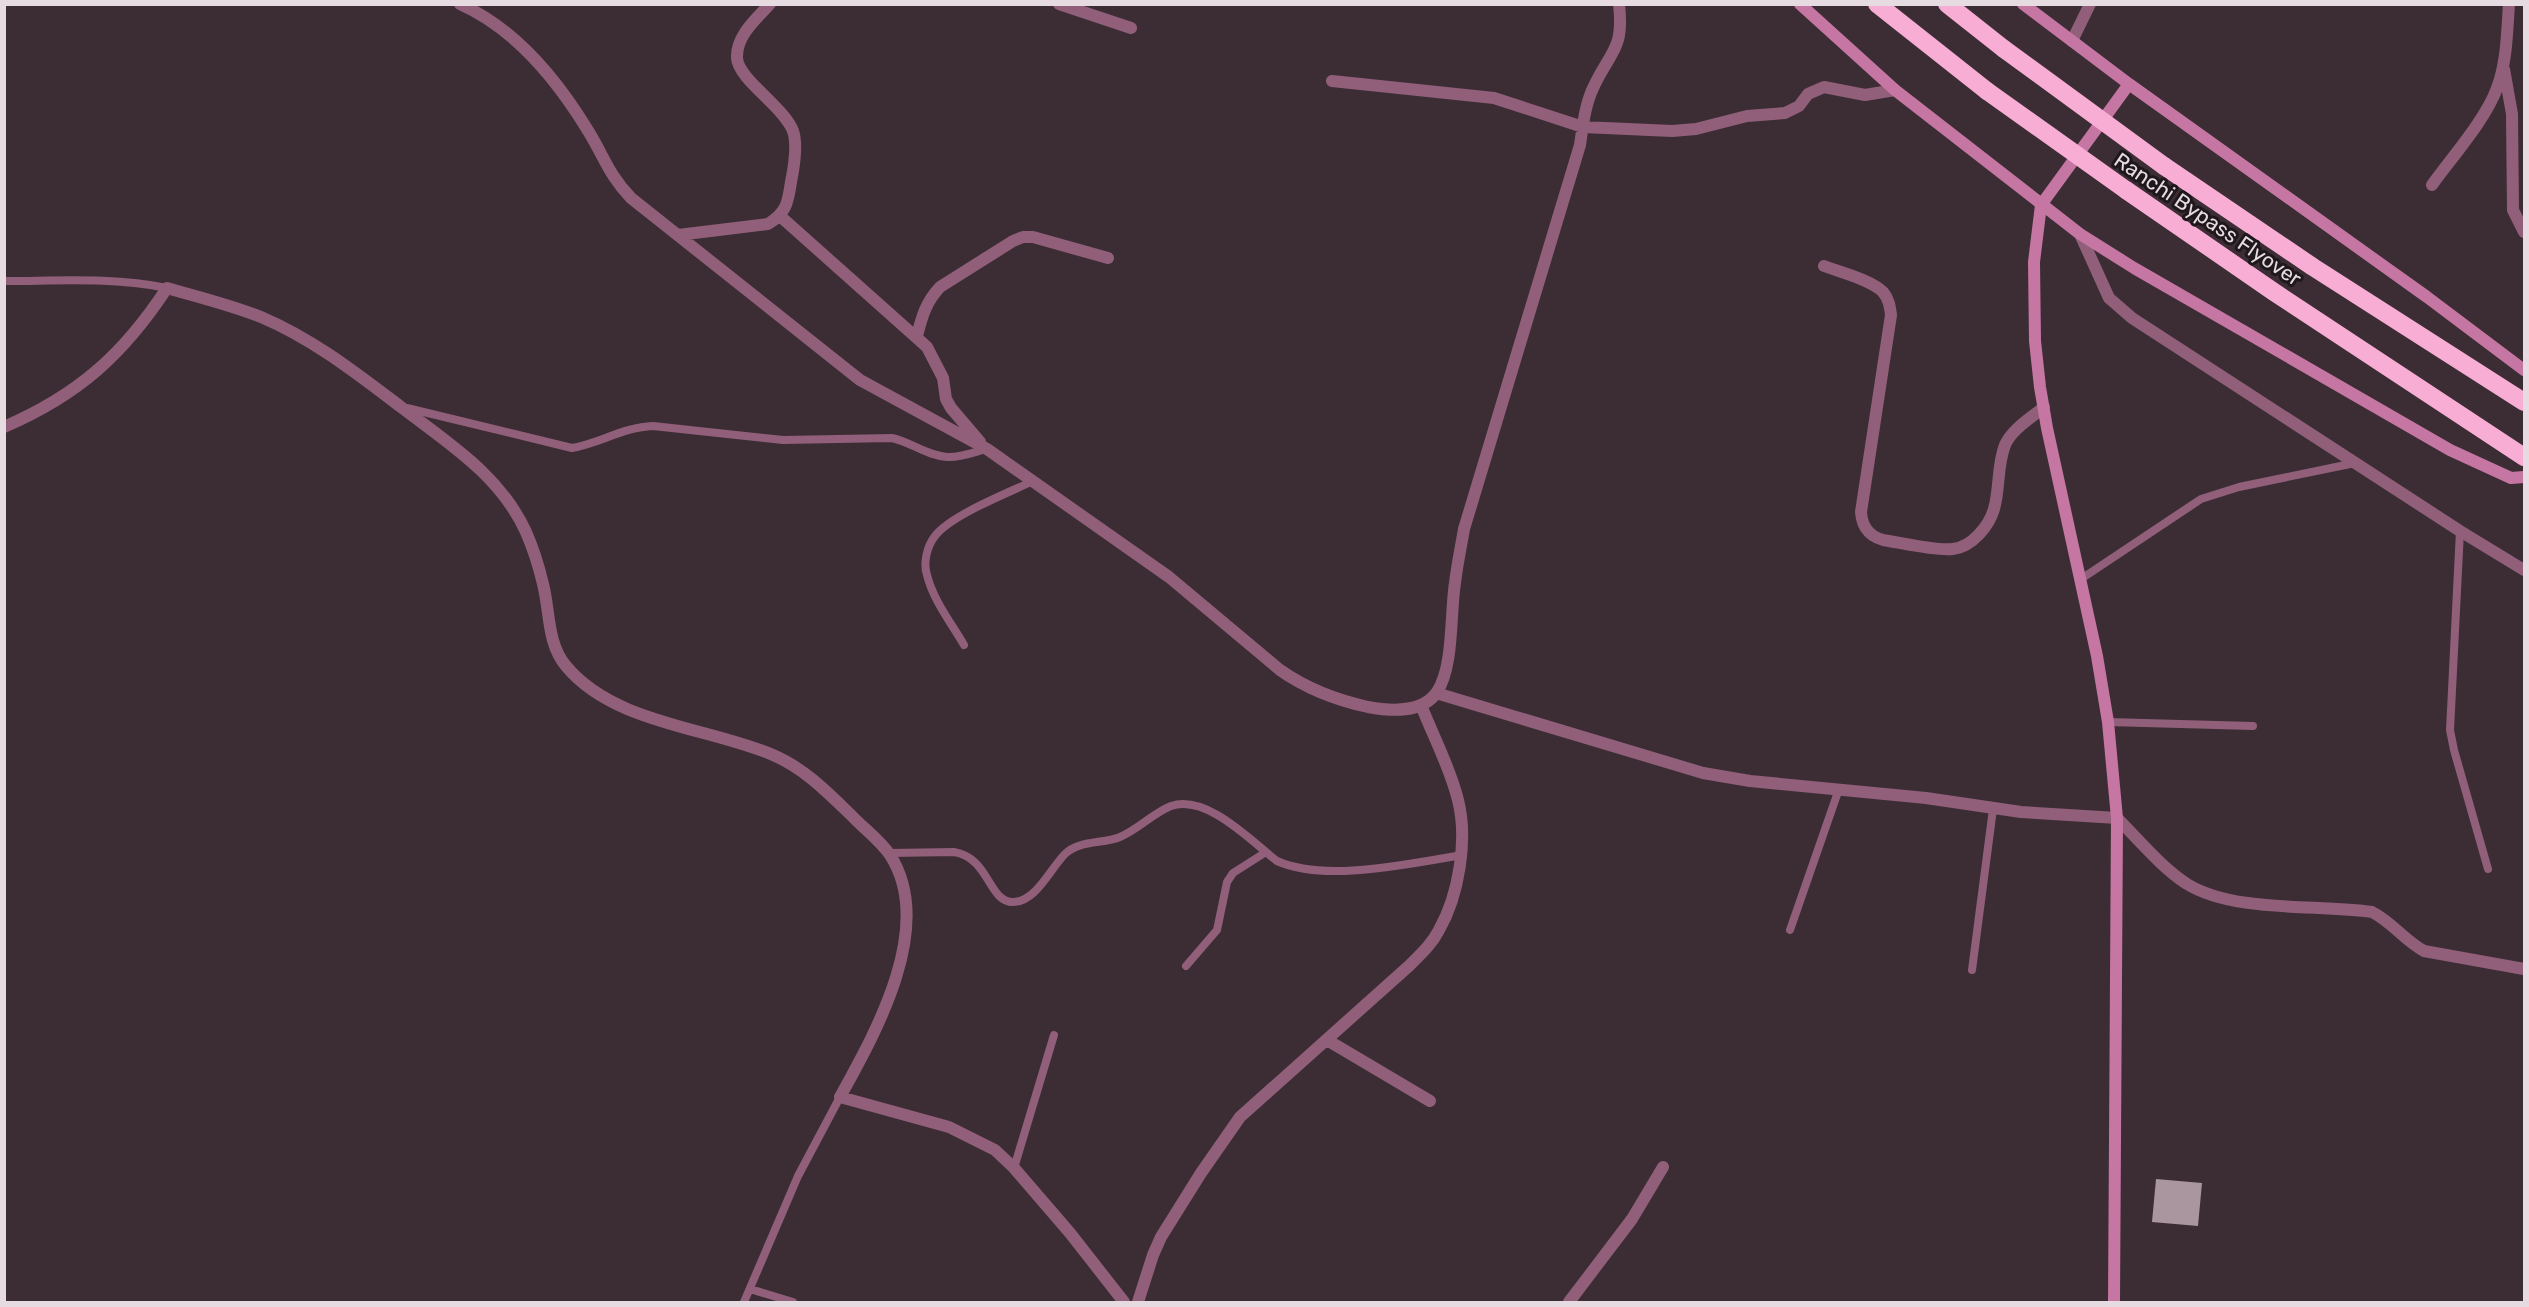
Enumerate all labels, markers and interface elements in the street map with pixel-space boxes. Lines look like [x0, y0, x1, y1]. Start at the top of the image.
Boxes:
street label: Ranchi Bypass Flyover [2110, 147, 2306, 291]

